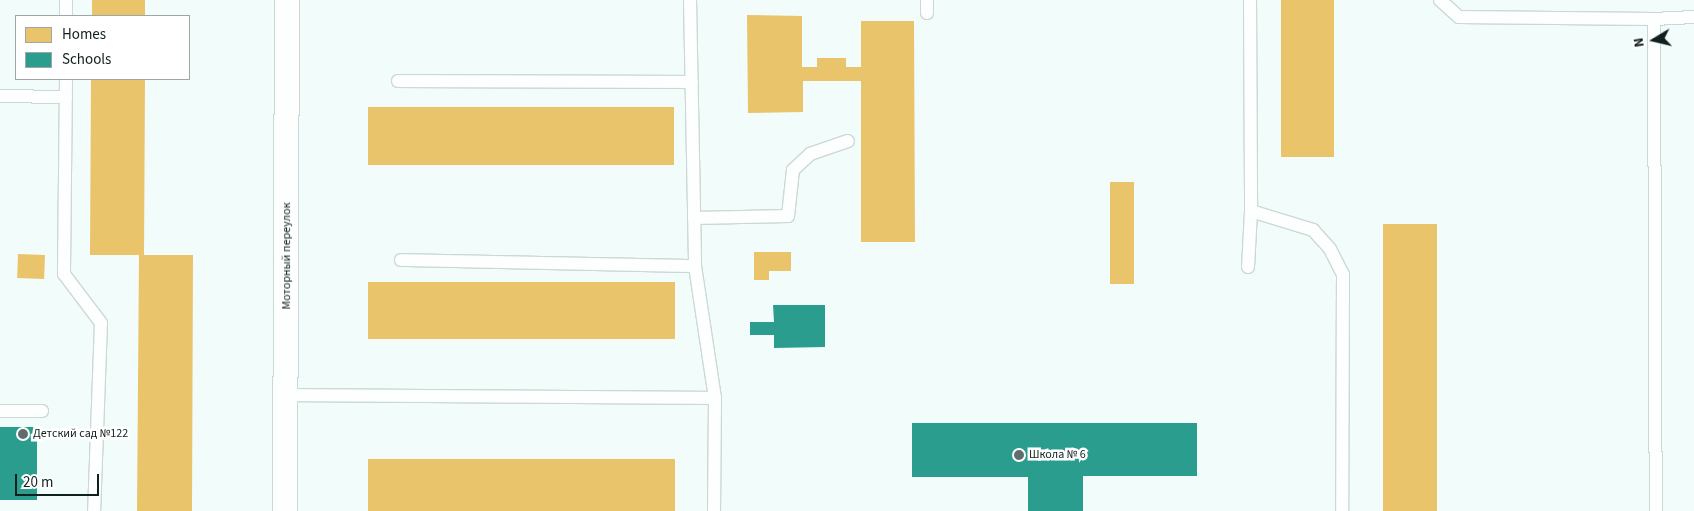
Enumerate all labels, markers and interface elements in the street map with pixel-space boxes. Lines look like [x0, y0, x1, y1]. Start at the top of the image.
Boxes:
legend [15, 15, 190, 80]
north arrow [1629, 15, 1679, 65]
text: Homes [62, 24, 106, 45]
text: N [1629, 36, 1650, 49]
text: Schools [62, 49, 111, 70]
street label: Моторный переулок [280, 202, 294, 310]
place label: Детский сад №122 [33, 427, 128, 441]
marker: Детский сад №122 [17, 428, 29, 440]
place label: Школа № 6 [1029, 448, 1086, 462]
marker: Школа № 6 [1013, 449, 1025, 461]
scale bar [18, 464, 101, 496]
text: 20 m [23, 472, 53, 493]

